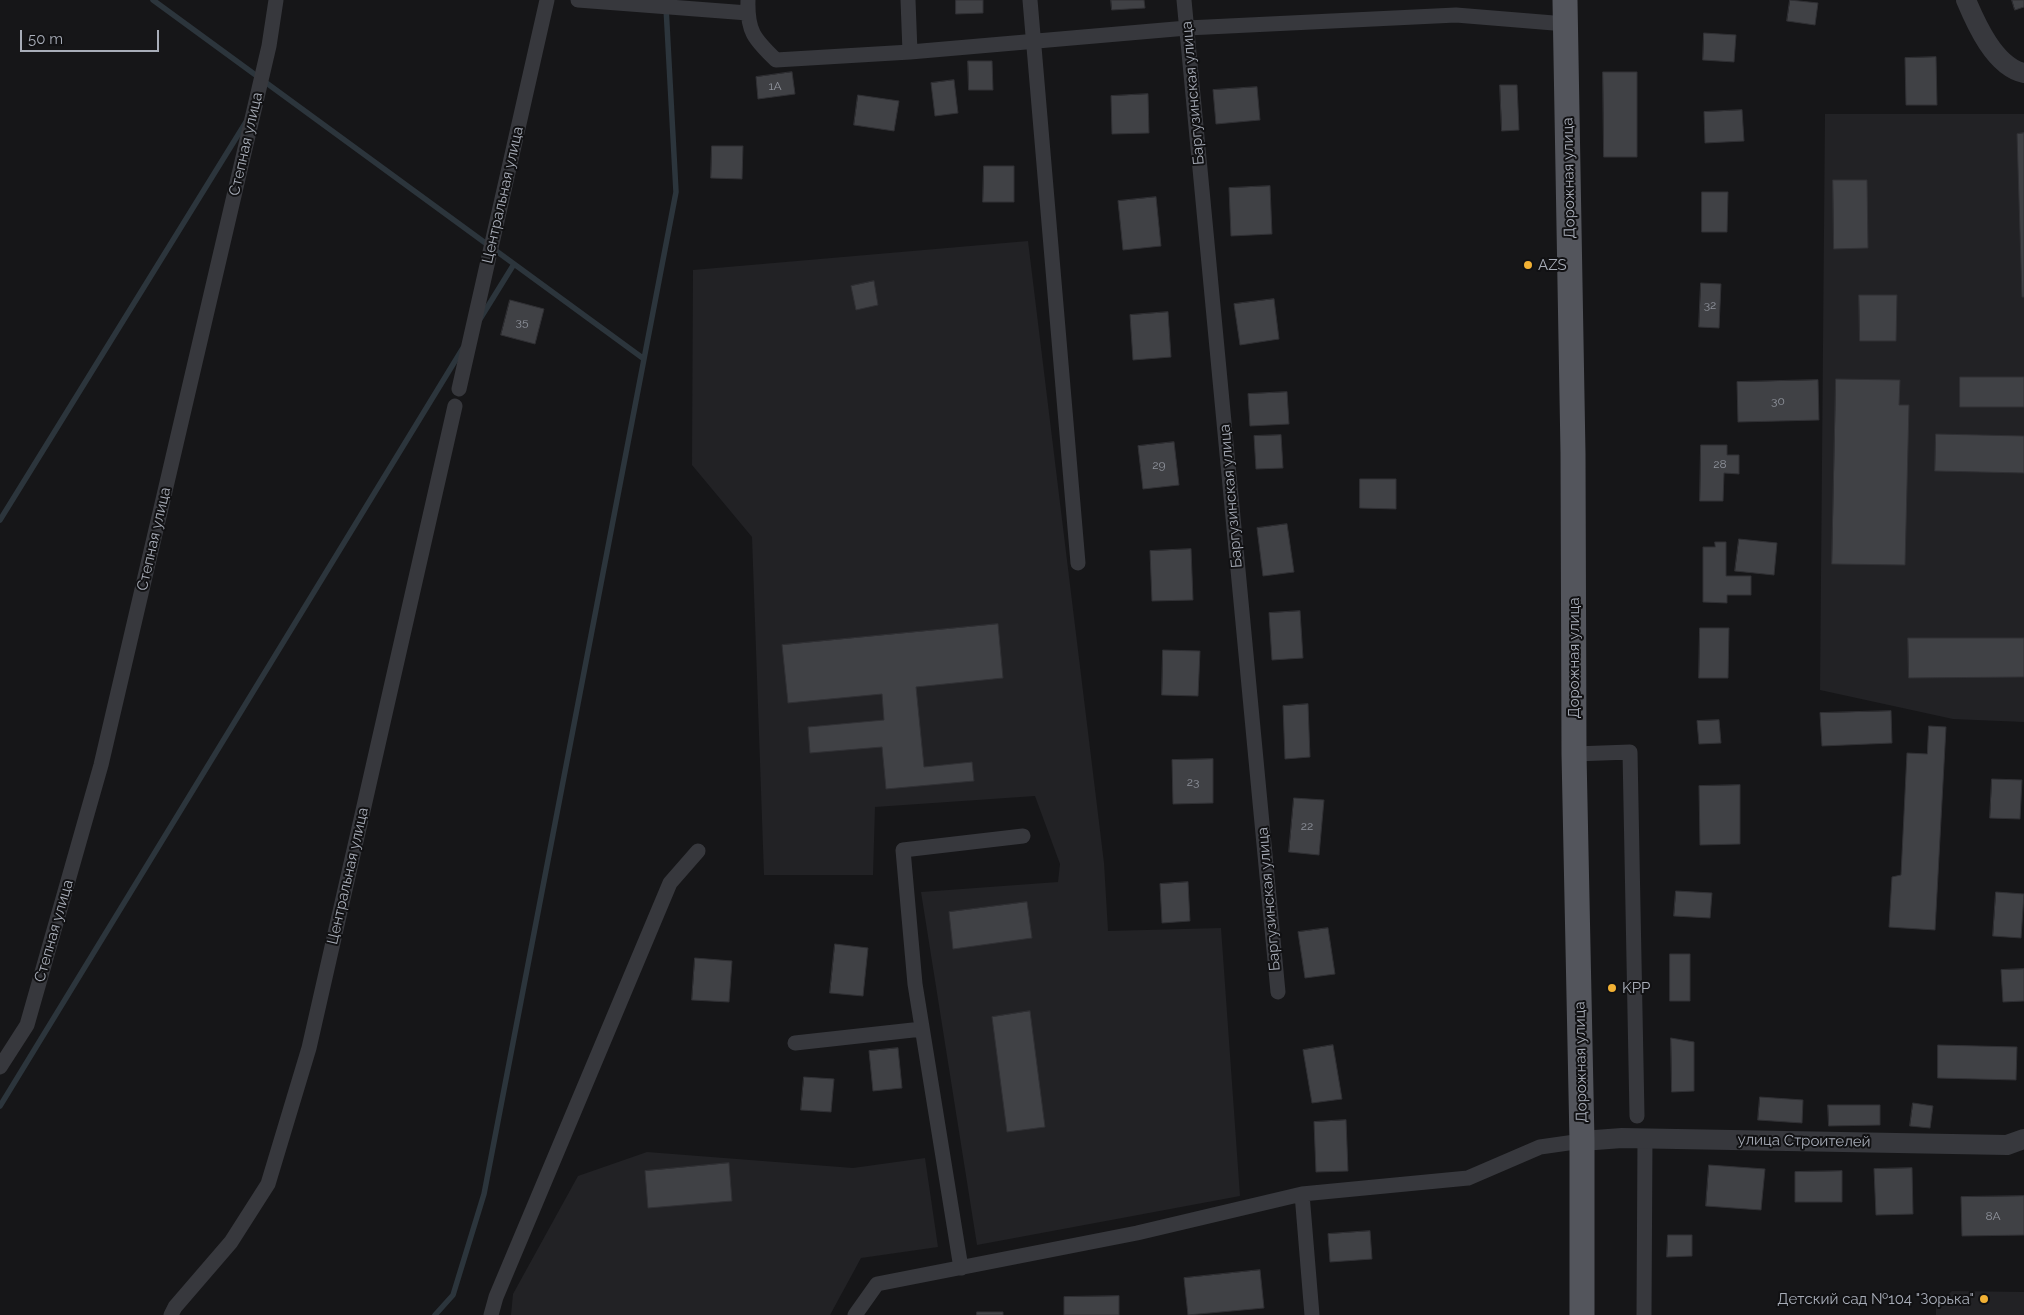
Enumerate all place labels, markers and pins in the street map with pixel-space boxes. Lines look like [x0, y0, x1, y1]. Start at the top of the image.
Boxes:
place label: AZS [1538, 256, 1567, 274]
marker: AZS [1522, 259, 1534, 271]
place label: KPP [1622, 979, 1650, 997]
marker: KPP [1606, 982, 1618, 994]
place label: Детский сад №104 "Зорька" [1777, 1290, 1974, 1308]
marker: Детский сад №104 "Зорька" [1978, 1293, 1990, 1305]

